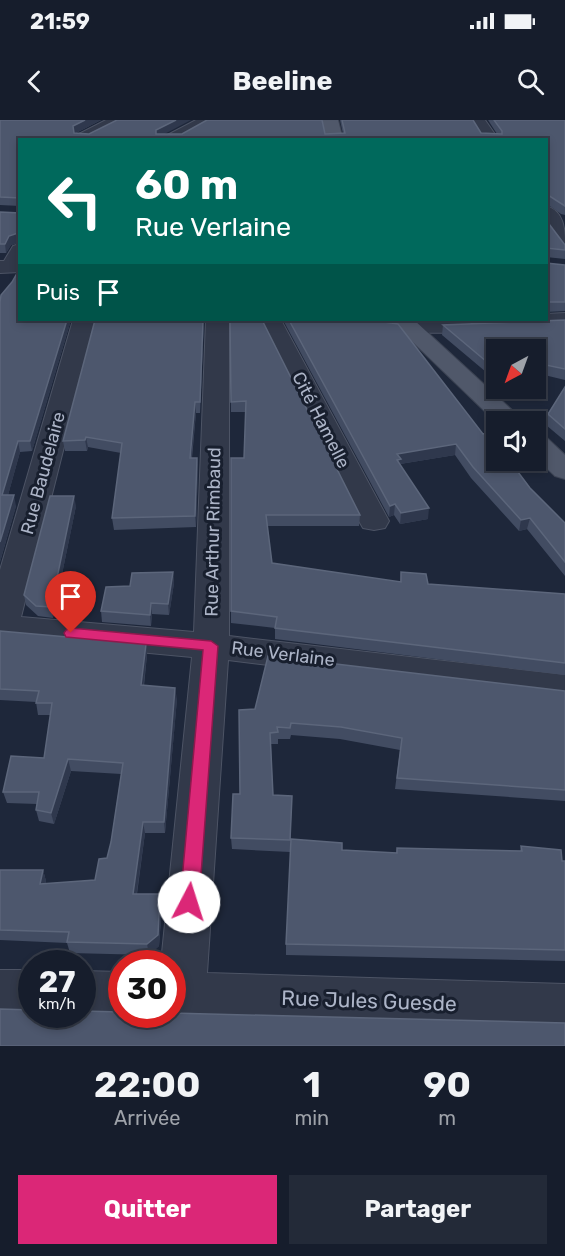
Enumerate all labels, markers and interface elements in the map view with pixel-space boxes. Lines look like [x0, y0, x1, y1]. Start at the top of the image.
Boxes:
text: 21:59 [30, 8, 90, 35]
icon: back [18, 65, 51, 98]
text: Beeline [233, 65, 332, 97]
icon: search [514, 65, 547, 98]
text: 60 m [135, 160, 238, 210]
icon: left [36, 162, 114, 240]
text: Rue Verlaine [135, 211, 291, 243]
icon: arrive [92, 276, 125, 309]
text: Puis [36, 279, 80, 306]
north arrow [486, 339, 546, 399]
map controls [486, 339, 546, 471]
street label: Cité Hamelle [287, 368, 355, 472]
street label: Rue Baudelaire [16, 409, 70, 537]
button: sound [486, 411, 546, 471]
street label: Rue Arthur Rimbaud [201, 447, 225, 617]
pin [45, 571, 96, 633]
icon: arrive [54, 580, 87, 613]
street label: Rue Verlaine [230, 637, 336, 671]
position arrow [157, 870, 221, 934]
speed limit sign: 30 [108, 950, 186, 1028]
text: 27 [39, 964, 75, 1000]
street label: Rue Jules Guesde [281, 985, 457, 1016]
text: km/h [38, 995, 76, 1013]
text: 22:00 [94, 1063, 200, 1106]
text: 1 [303, 1063, 321, 1106]
text: 90 [423, 1063, 471, 1106]
text: Arrivée [114, 1106, 181, 1130]
text: min [294, 1106, 329, 1130]
text: m [438, 1106, 456, 1130]
button: Quitter [18, 1175, 277, 1244]
button: Partager [289, 1175, 547, 1244]

